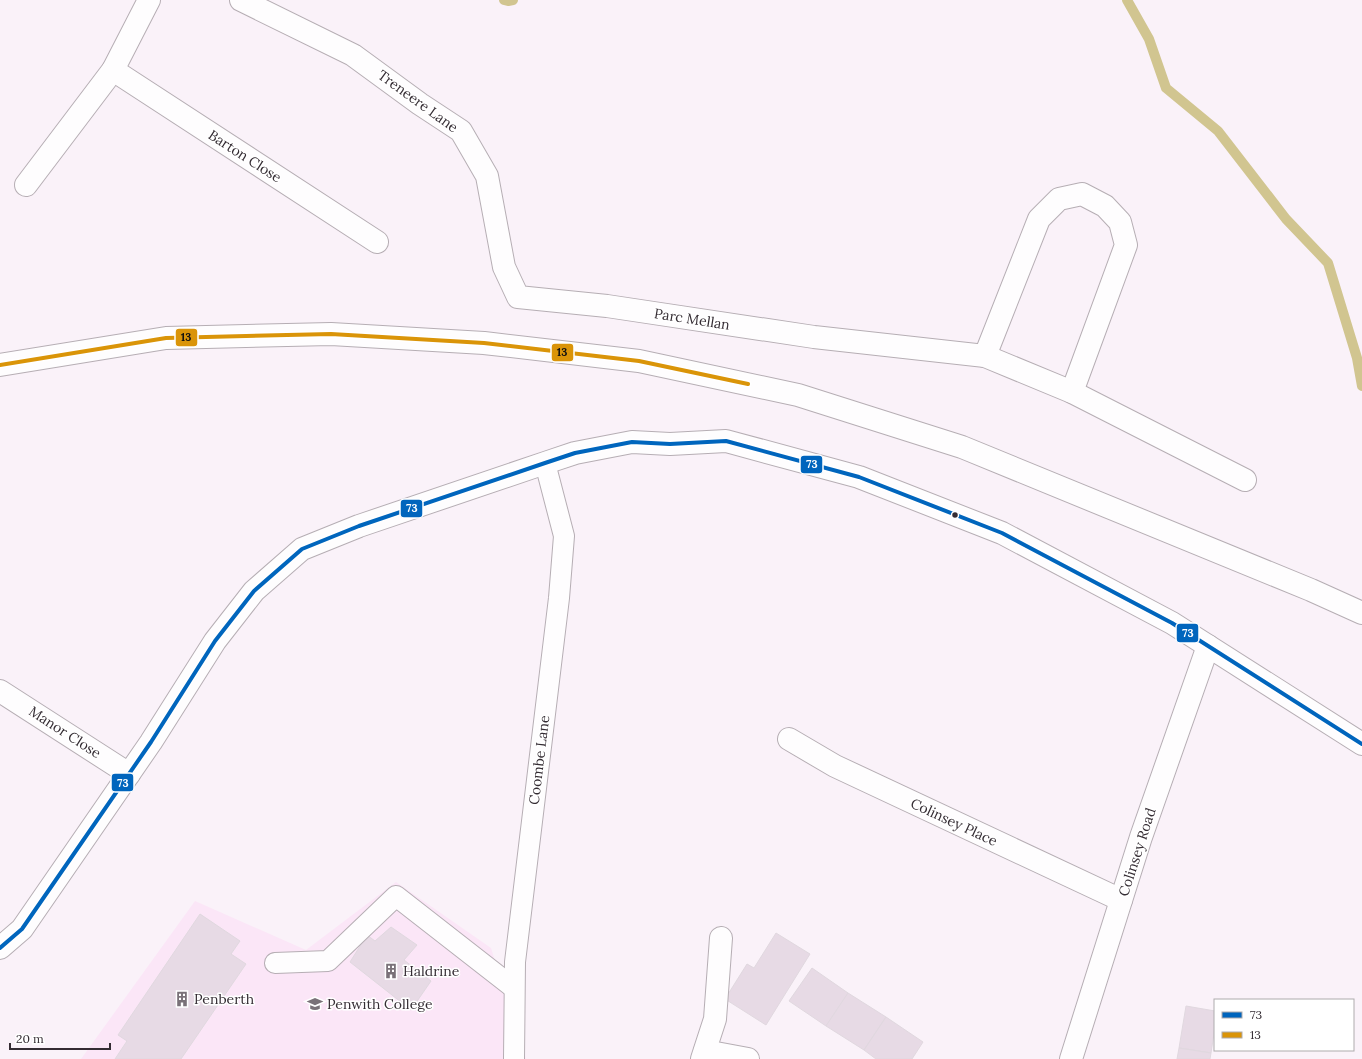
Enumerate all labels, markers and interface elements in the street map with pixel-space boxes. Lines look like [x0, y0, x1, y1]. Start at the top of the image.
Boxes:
street label: Treneere Lane [374, 66, 462, 136]
street label: Barton Close [205, 126, 285, 187]
street label: Parc Mellan [653, 304, 732, 334]
line badge: 13 [175, 328, 198, 347]
text: 13 [181, 330, 191, 344]
line badge: 13 [551, 343, 574, 362]
text: 13 [557, 345, 567, 359]
line badge: 73 [800, 455, 823, 474]
text: 73 [806, 457, 818, 471]
line badge: 73 [400, 499, 423, 518]
text: 73 [406, 501, 418, 515]
unlabelled marker [950, 510, 960, 520]
line badge: 73 [1176, 623, 1199, 643]
text: 73 [1182, 626, 1194, 640]
street label: Manor Close [26, 702, 105, 762]
street label: Coombe Lane [525, 714, 553, 806]
line badge: 73 [111, 773, 134, 792]
text: 73 [117, 776, 129, 790]
street label: Colinsey Place [908, 794, 1001, 850]
street label: Colinsey Road [1114, 806, 1160, 898]
building icon: Haldrine [382, 962, 400, 980]
place label: Haldrine [403, 962, 460, 980]
building icon: Penberth [173, 990, 191, 1008]
place label: Penberth [194, 990, 254, 1008]
school or university icon: Penwith College [306, 995, 324, 1013]
place label: Penwith College [327, 995, 433, 1013]
legend [1214, 999, 1354, 1051]
text: 73 [1250, 1007, 1263, 1022]
scale bar [10, 1025, 110, 1051]
text: 13 [1250, 1027, 1261, 1042]
text: 20 m [16, 1031, 44, 1046]

